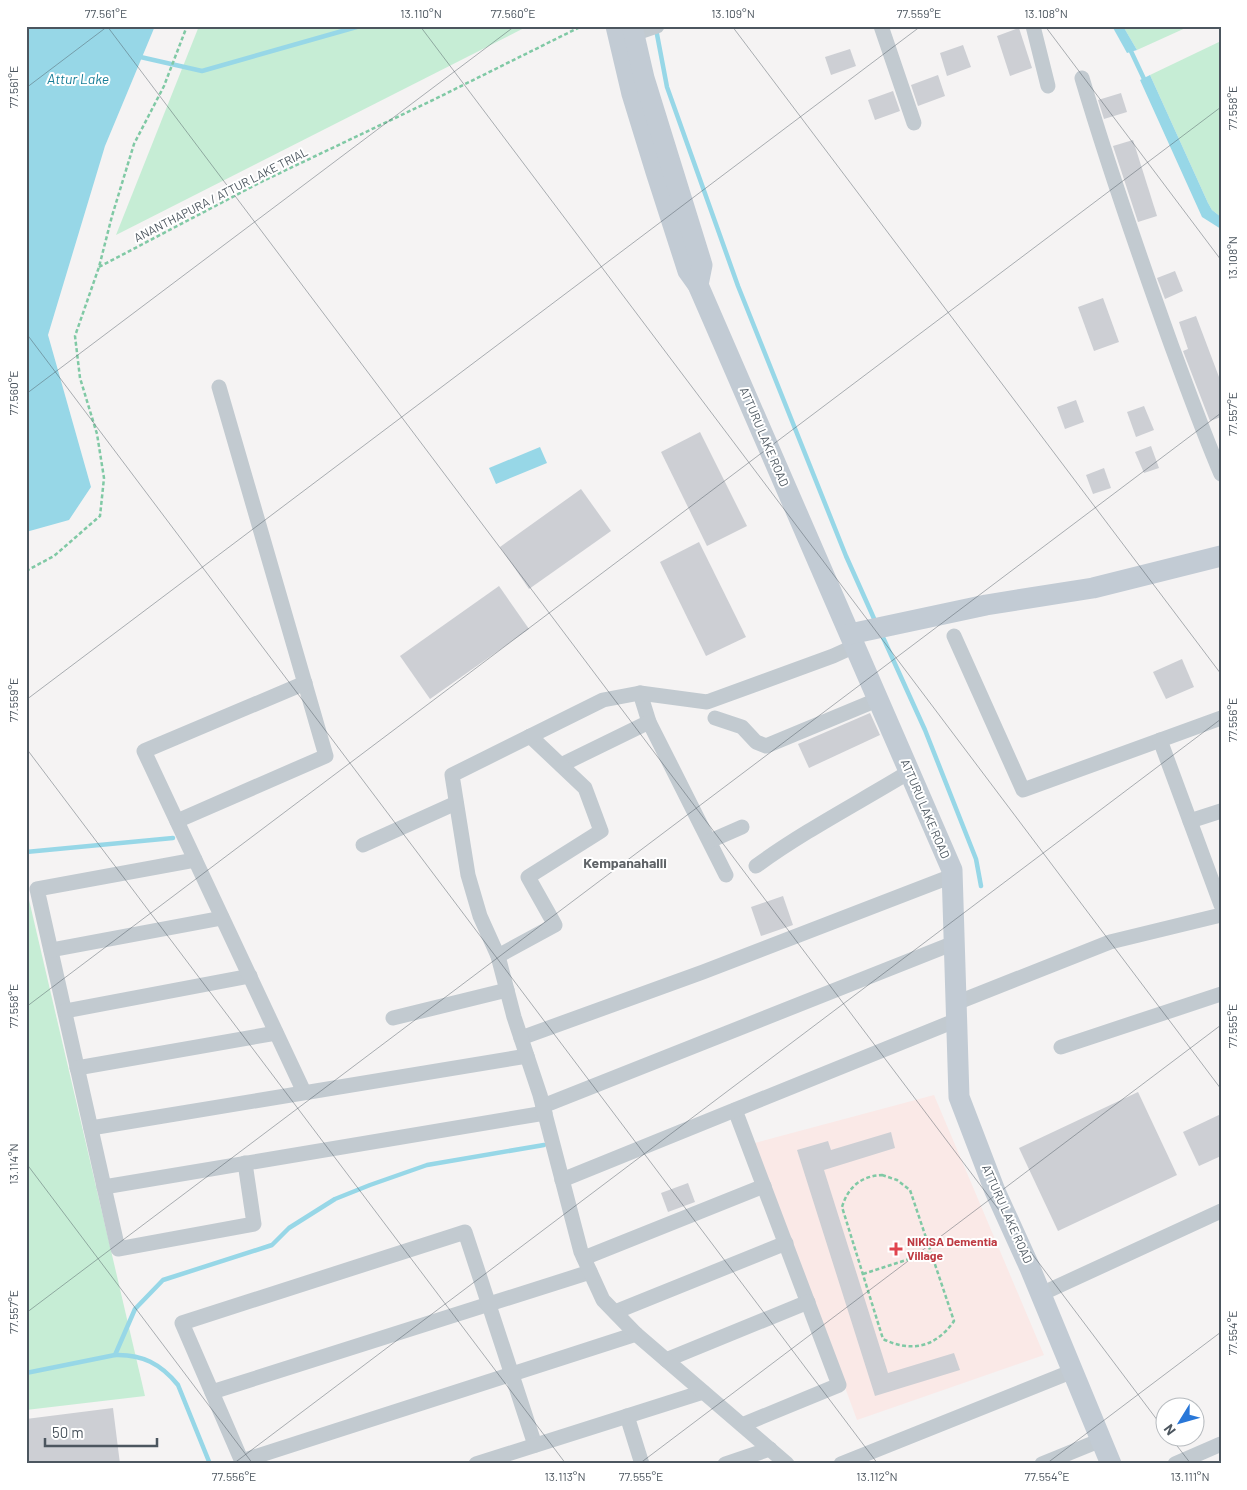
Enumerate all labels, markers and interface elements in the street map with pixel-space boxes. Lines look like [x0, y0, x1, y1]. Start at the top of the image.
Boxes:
text: 77.561°E [85, 6, 127, 20]
text: 13.110°N [400, 6, 442, 20]
text: 77.560°E [490, 6, 536, 20]
text: 13.109°N [711, 6, 755, 20]
text: 77.559°E [897, 6, 941, 20]
text: 13.108°N [1024, 6, 1068, 20]
text: 77.561°E [6, 66, 20, 108]
water label: Attur Lake [47, 70, 109, 87]
text: 77.558°E [1225, 86, 1239, 130]
street label: ANANTHAPURA / ATTUR LAKE TRIAL [131, 144, 310, 244]
text: 13.108°N [1225, 236, 1239, 280]
text: 77.560°E [6, 370, 20, 416]
street label: ATTURU LAKE ROAD [738, 385, 792, 488]
text: 77.557°E [1225, 392, 1239, 436]
text: 77.559°E [6, 678, 20, 722]
text: 77.556°E [1225, 698, 1239, 742]
street label: ATTURU LAKE ROAD [899, 757, 953, 860]
district label: Kempanahalli [583, 854, 667, 871]
text: 77.558°E [6, 984, 20, 1028]
text: 77.555°E [1225, 1004, 1239, 1048]
text: 13.114°N [6, 1143, 20, 1185]
street label: ATTURU LAKE ROAD [980, 1162, 1036, 1265]
place label: NIKISA Dementia Village [907, 1234, 997, 1262]
marker: NIKISA Dementia Village [889, 1242, 903, 1256]
text: 77.557°E [6, 1290, 20, 1334]
text: 77.554°E [1225, 1311, 1239, 1355]
north arrow [1154, 1398, 1204, 1448]
scale bar [45, 1415, 158, 1447]
text: N [1160, 1421, 1179, 1439]
text: 50 m [52, 1423, 84, 1441]
text: 77.556°E [212, 1469, 256, 1483]
text: 13.113°N [544, 1469, 586, 1483]
text: 77.555°E [619, 1469, 663, 1483]
text: 13.112°N [856, 1469, 898, 1483]
text: 77.554°E [1025, 1469, 1069, 1483]
text: 13.111°N [1170, 1469, 1210, 1483]

